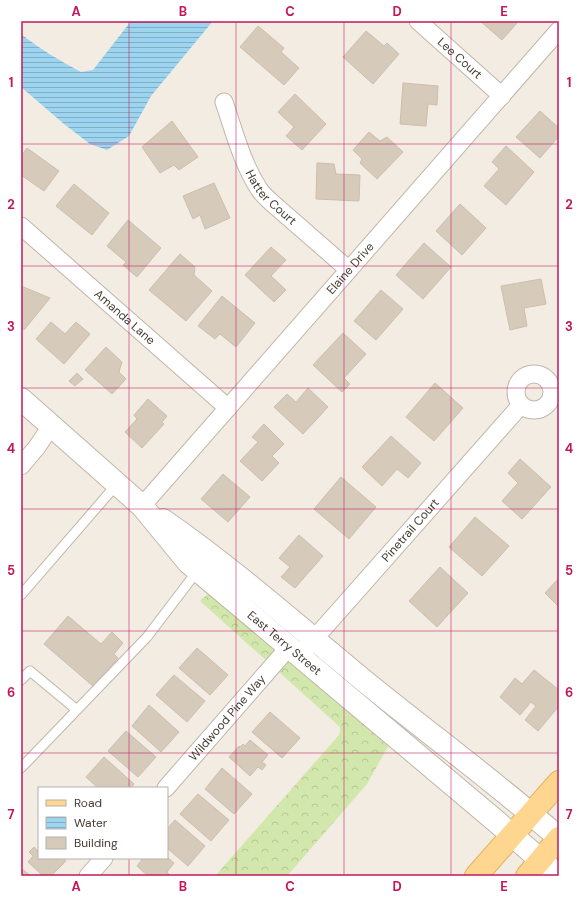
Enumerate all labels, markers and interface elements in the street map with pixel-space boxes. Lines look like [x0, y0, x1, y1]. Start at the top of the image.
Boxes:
text: A [71, 3, 81, 20]
text: B [179, 3, 187, 20]
text: C [285, 3, 295, 20]
text: D [392, 3, 402, 20]
text: E [500, 3, 508, 20]
street label: Lee Court [434, 34, 486, 83]
text: 1 [9, 74, 13, 91]
text: 1 [567, 74, 571, 91]
street label: Hatter Court [242, 167, 300, 229]
text: 2 [7, 196, 15, 213]
text: 2 [565, 196, 573, 213]
street label: Elaine Drive [323, 239, 378, 298]
street label: Amanda Lane [91, 286, 159, 348]
text: 3 [7, 318, 15, 335]
text: 3 [565, 318, 573, 335]
text: 4 [7, 440, 15, 457]
text: 4 [565, 440, 573, 457]
street label: Pinetrail Court [378, 495, 443, 565]
text: 5 [7, 562, 15, 579]
text: 5 [565, 562, 573, 579]
street label: East Terry Street [244, 607, 325, 679]
street label: Wildwood Pine Way [185, 671, 269, 764]
text: 6 [7, 684, 15, 701]
text: 6 [565, 684, 573, 701]
legend [38, 787, 168, 859]
text: Road [74, 795, 102, 811]
text: 7 [8, 806, 15, 823]
text: 7 [566, 806, 573, 823]
text: Water [74, 815, 108, 831]
text: Building [74, 835, 118, 851]
text: A [71, 878, 81, 895]
text: B [179, 878, 187, 895]
text: C [285, 878, 295, 895]
text: D [392, 878, 402, 895]
text: E [500, 878, 508, 895]

